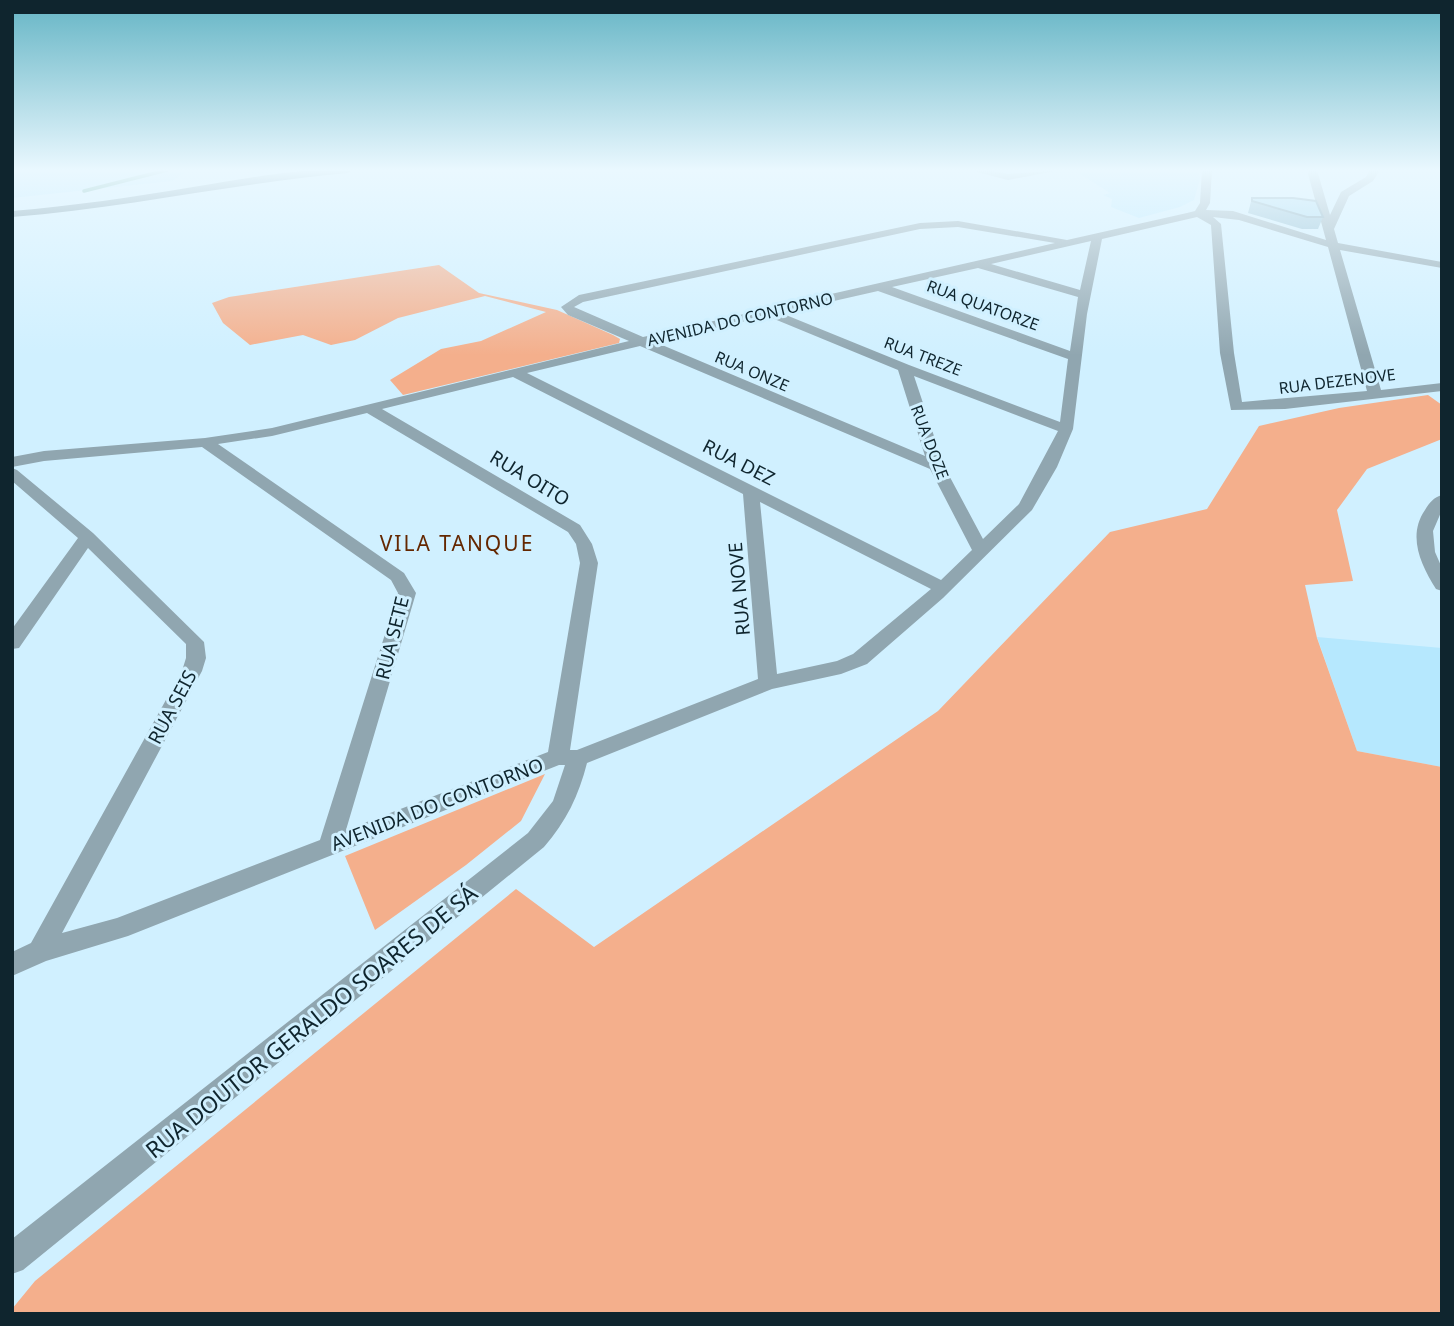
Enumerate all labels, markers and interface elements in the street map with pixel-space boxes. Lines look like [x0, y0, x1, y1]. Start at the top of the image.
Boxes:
street label: RUA QUATORZE [924, 274, 1042, 336]
street label: AVENIDA DO CONTORNO [645, 287, 835, 351]
street label: RUA TREZE [881, 331, 965, 381]
street label: RUA ONZE [712, 346, 792, 396]
street label: RUA DEZENOVE [1277, 363, 1397, 399]
street label: RUA DOZE [906, 402, 954, 482]
street label: RUA DEZ [698, 433, 780, 491]
street label: RUA OITO [485, 444, 575, 512]
district label: VILA TANQUE [380, 529, 534, 557]
street label: RUA NOVE [722, 541, 756, 637]
street label: RUA SETE [369, 594, 415, 682]
street label: RUA SEIS [142, 665, 202, 749]
street label: AVENIDA DO CONTORNO [327, 751, 547, 857]
street label: RUA DOUTOR GERALDO SOARES DE SÁ [138, 877, 484, 1165]

